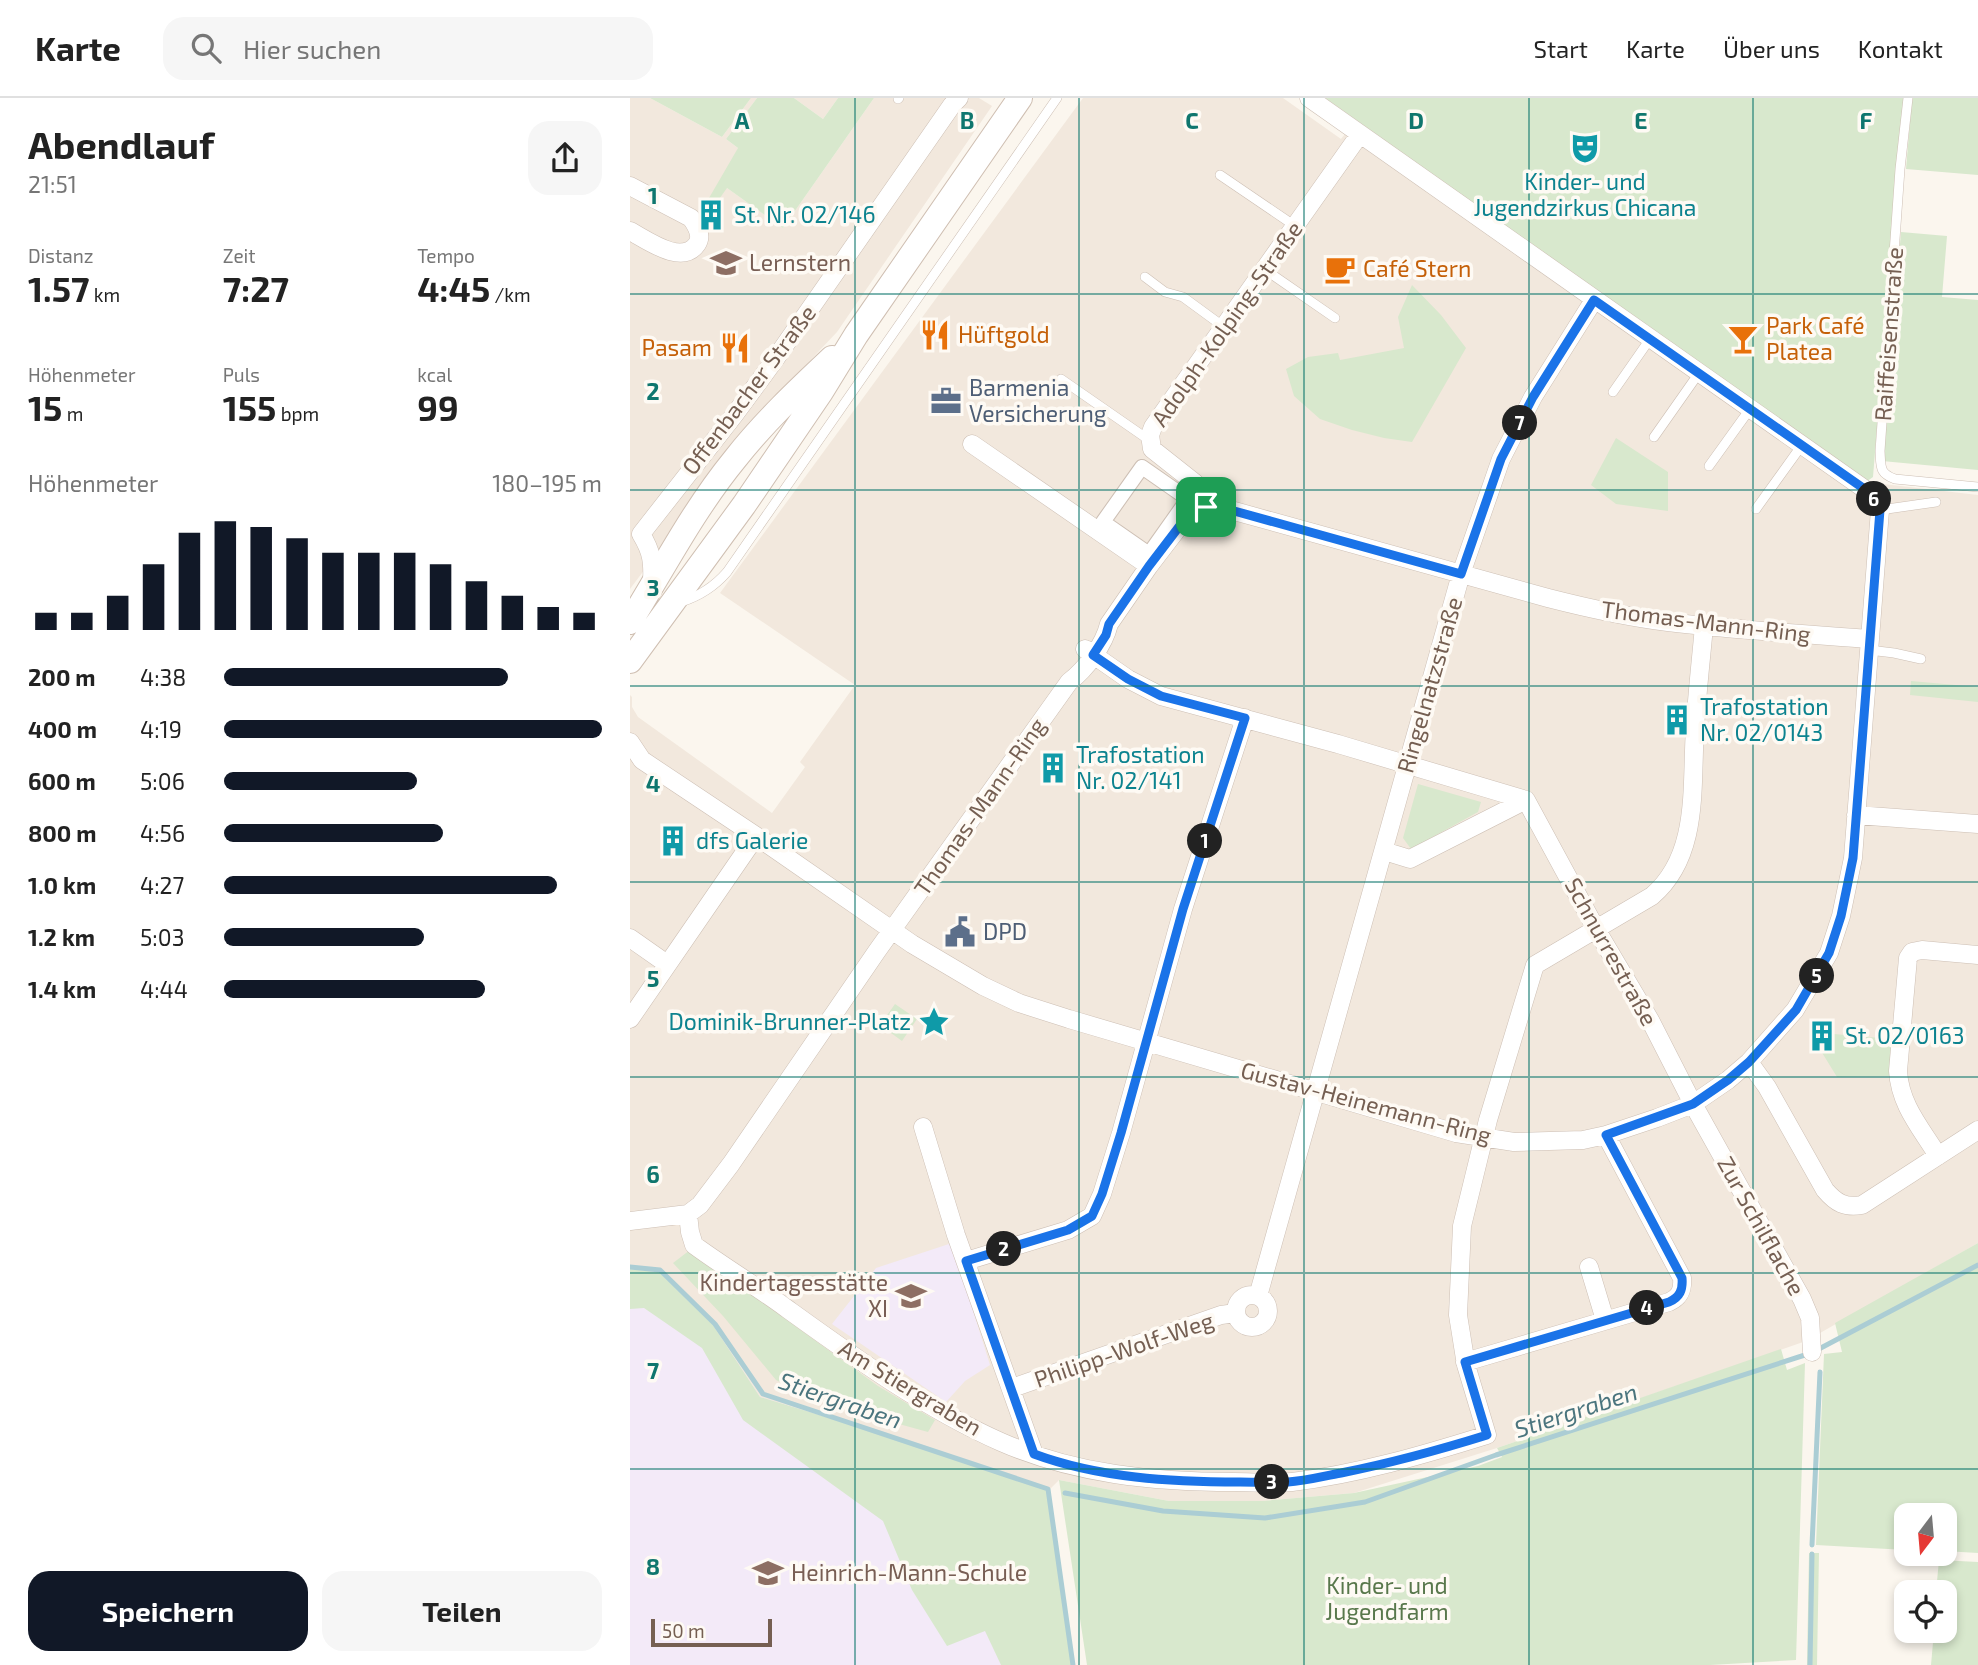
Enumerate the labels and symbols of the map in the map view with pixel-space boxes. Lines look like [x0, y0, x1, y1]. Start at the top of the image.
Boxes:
text: A [734, 106, 750, 134]
text: B [960, 106, 974, 134]
text: C [1185, 106, 1199, 134]
text: D [1408, 106, 1424, 134]
text: E [1634, 106, 1648, 134]
text: F [1860, 106, 1873, 134]
theatre icon: Kinder- und Jugendzirkus Chicana [1568, 131, 1602, 165]
place label: Kinder- und Jugendzirkus Chicana [1474, 167, 1696, 221]
text: 1 [648, 181, 658, 209]
building icon: St. Nr. 02/146 [694, 198, 728, 232]
place label: St. Nr. 02/146 [734, 200, 876, 228]
street label: Adolph-Kolping-Straße [1145, 215, 1308, 431]
school or university icon: Lernstern [709, 246, 743, 280]
street label: Raiffeisenstraße [1868, 246, 1908, 422]
place label: Lernstern [749, 248, 851, 276]
cafe icon: Café Stern [1323, 252, 1357, 286]
place label: Café Stern [1363, 254, 1471, 282]
street label: Offenbacher Straße [675, 299, 821, 480]
place label: Park Café Platea [1766, 311, 1865, 365]
restaurant icon: Hüftgold [918, 318, 952, 352]
place label: Hüftgold [958, 320, 1050, 348]
bar icon: Park Café Platea [1726, 322, 1760, 356]
restaurant icon: Pasam [718, 331, 752, 365]
place label: Pasam [641, 333, 712, 361]
place label: Barmenia Versicherung [969, 373, 1107, 427]
text: 2 [646, 377, 660, 405]
office icon: Barmenia Versicherung [929, 384, 963, 418]
pin: 7 [1502, 406, 1538, 440]
pin [1176, 477, 1236, 537]
pin: 6 [1856, 482, 1892, 516]
text: 3 [646, 573, 660, 601]
street label: Ringelnatzstraße [1391, 593, 1468, 776]
street label: Thomas-Mann-Ring [1600, 594, 1812, 648]
place label: Trafostation Nr. 02/0143 [1700, 692, 1829, 746]
building icon: Trafostation Nr. 02/0143 [1660, 703, 1694, 737]
street label: Thomas-Mann-Ring [907, 712, 1051, 901]
place label: Trafostation Nr. 02/141 [1076, 740, 1205, 794]
building icon: Trafostation Nr. 02/141 [1036, 751, 1070, 785]
text: 4 [646, 769, 660, 797]
building icon: dfs Galerie [656, 824, 690, 858]
pin: 1 [1188, 824, 1222, 858]
place label: dfs Galerie [696, 826, 808, 854]
street label: Schnurrestraße [1560, 873, 1664, 1030]
public building icon: DPD [943, 915, 977, 949]
place label: DPD [983, 917, 1027, 945]
pin: 5 [1800, 958, 1834, 994]
text: 5 [647, 964, 659, 992]
place icon: Dominik-Brunner-Platz [917, 1005, 951, 1039]
place label: Dominik-Brunner-Platz [669, 1007, 911, 1035]
building icon: St. 02/0163 [1805, 1019, 1839, 1053]
place label: St. 02/0163 [1845, 1021, 1965, 1049]
street label: Gustav-Heinemann-Ring [1238, 1055, 1495, 1149]
street label: Zur Schilflache [1712, 1151, 1812, 1300]
text: 6 [646, 1160, 660, 1188]
pin: 2 [986, 1232, 1022, 1266]
place label: Kindertagesstätte XI [699, 1268, 888, 1322]
school or university icon: Kindertagesstätte XI [894, 1279, 928, 1313]
pin: 4 [1630, 1290, 1664, 1326]
street label: Philipp-Wolf-Weg [1030, 1305, 1217, 1393]
street label: Am Stiergraben [834, 1335, 986, 1441]
text: 7 [647, 1356, 659, 1384]
water label: Stiergraben [775, 1367, 905, 1435]
water label: Stiergraben [1510, 1376, 1641, 1443]
pin: 3 [1254, 1464, 1290, 1500]
north arrow [1894, 1503, 1956, 1566]
text: 8 [646, 1552, 660, 1580]
school or university icon: Heinrich-Mann-Schule [751, 1556, 785, 1590]
place label: Heinrich-Mann-Schule [791, 1558, 1027, 1586]
park label: Kinder- und Jugendfarm [1325, 1571, 1449, 1625]
scale bar [651, 1616, 772, 1648]

